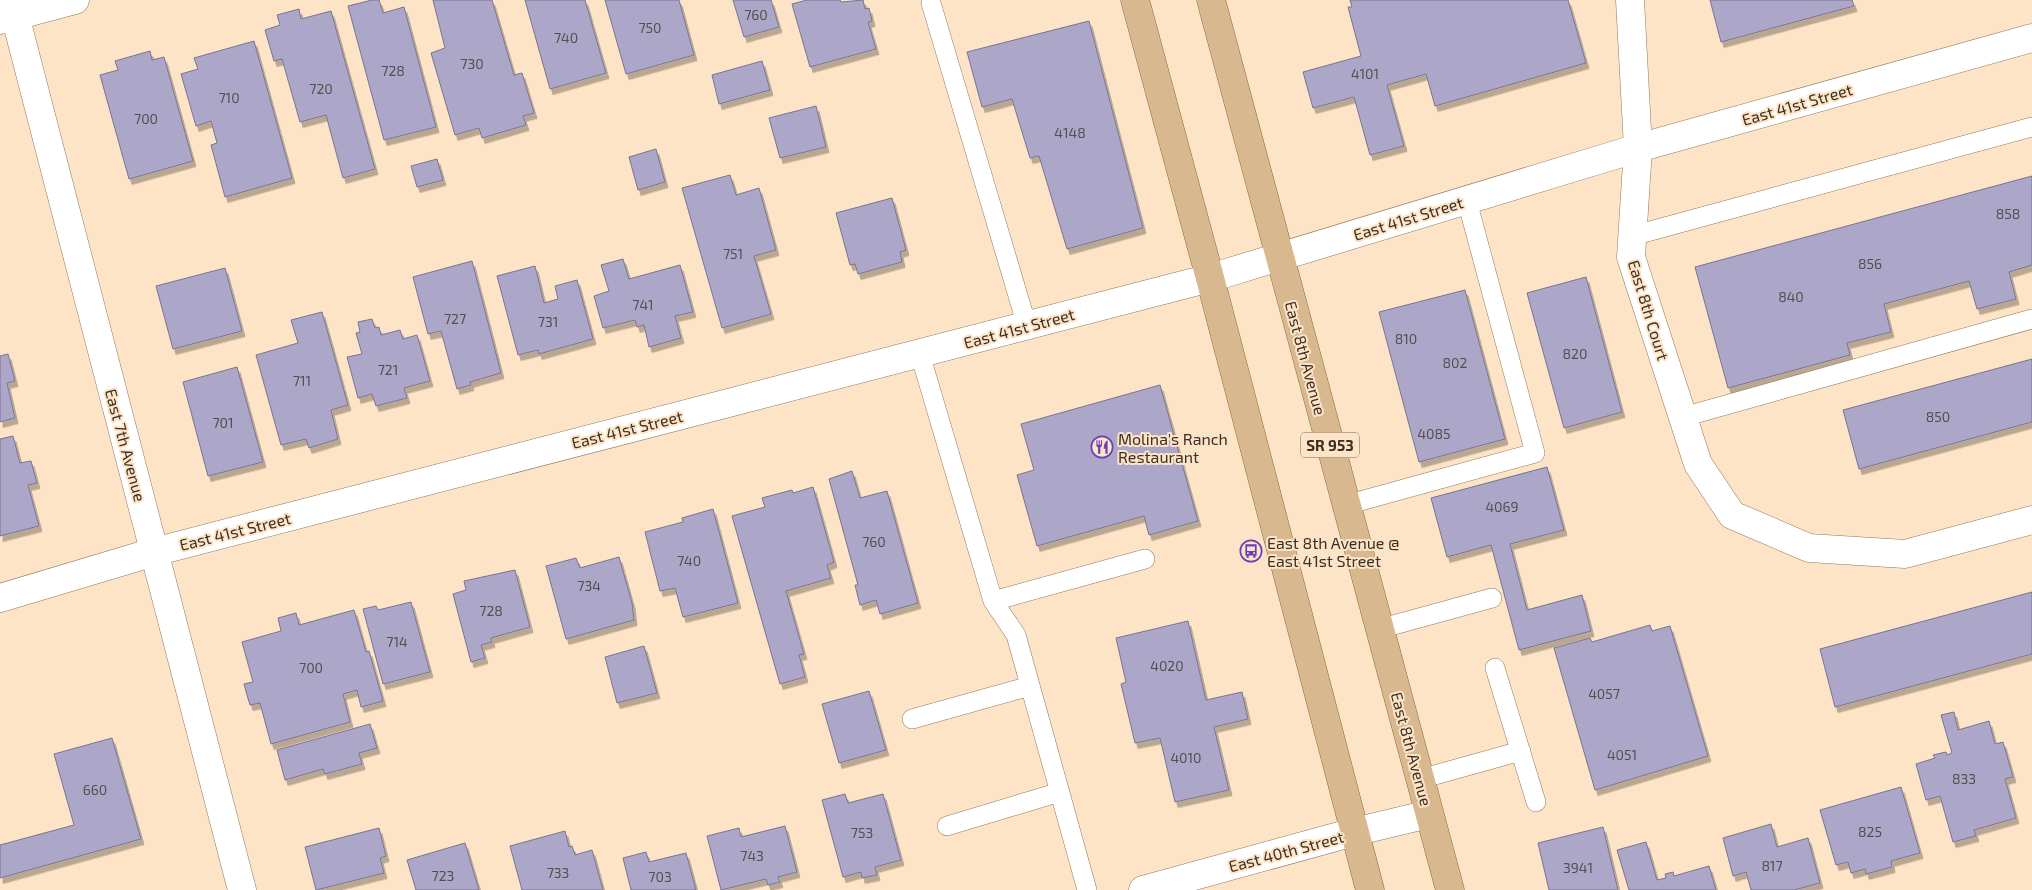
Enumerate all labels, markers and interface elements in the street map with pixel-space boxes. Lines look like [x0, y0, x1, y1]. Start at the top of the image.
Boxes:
house number: 760 [744, 6, 768, 23]
house number: 750 [638, 19, 662, 36]
house number: 740 [554, 29, 578, 46]
house number: 730 [460, 55, 484, 72]
house number: 728 [381, 62, 405, 79]
house number: 4101 [1351, 65, 1379, 82]
street label: East 41st Street [1740, 79, 1854, 129]
house number: 720 [309, 80, 333, 97]
house number: 710 [218, 89, 240, 106]
house number: 700 [134, 110, 158, 127]
house number: 4148 [1054, 124, 1086, 141]
street label: East 41st Street [1351, 192, 1465, 244]
house number: 858 [1996, 205, 2020, 222]
house number: 751 [723, 245, 743, 262]
house number: 856 [1858, 255, 1882, 272]
street label: East 8th Court [1625, 257, 1673, 363]
house number: 840 [1778, 288, 1804, 305]
house number: 741 [632, 296, 654, 313]
street label: East 8th Avenue [1282, 299, 1330, 417]
street label: East 41st Street [961, 304, 1077, 352]
house number: 727 [444, 310, 466, 327]
house number: 731 [538, 313, 558, 330]
house number: 810 [1395, 330, 1417, 347]
house number: 820 [1563, 345, 1587, 362]
house number: 802 [1443, 354, 1468, 371]
house number: 721 [378, 361, 398, 378]
house number: 711 [293, 372, 311, 389]
street label: East 7th Avenue [102, 387, 150, 503]
street label: East 41st Street [569, 406, 685, 452]
house number: 850 [1926, 408, 1950, 425]
house number: 701 [212, 414, 234, 431]
house number: 4085 [1417, 425, 1451, 442]
place label: Molina's Ranch Restaurant [1118, 429, 1228, 466]
road number: SR 953 [1301, 432, 1359, 458]
restaurant icon: Molina's Ranch Restaurant [1090, 435, 1114, 459]
house number: 4069 [1485, 498, 1519, 515]
street label: East 41st Street [177, 508, 293, 554]
house number: 760 [862, 533, 886, 550]
place label: East 8th Avenue @ East 41st Street [1267, 533, 1400, 570]
bus stop icon: East 8th Avenue @ East 41st Street [1239, 539, 1263, 563]
house number: 740 [677, 552, 701, 569]
house number: 734 [577, 577, 601, 594]
house number: 728 [479, 602, 503, 619]
house number: 714 [386, 633, 408, 650]
house number: 4020 [1150, 657, 1184, 674]
house number: 700 [299, 659, 323, 676]
house number: 4057 [1588, 685, 1620, 702]
street label: East 8th Avenue [1388, 690, 1436, 808]
house number: 4051 [1607, 746, 1637, 763]
house number: 4010 [1170, 749, 1202, 766]
house number: 833 [1952, 770, 1976, 787]
house number: 660 [83, 781, 107, 798]
house number: 825 [1858, 823, 1882, 840]
house number: 753 [851, 824, 873, 841]
street label: East 40th Street [1226, 826, 1346, 876]
house number: 743 [740, 847, 764, 864]
house number: 817 [1761, 857, 1783, 874]
house number: 3941 [1563, 859, 1593, 876]
house number: 733 [547, 864, 569, 881]
house number: 723 [432, 867, 454, 884]
house number: 703 [648, 868, 672, 885]

